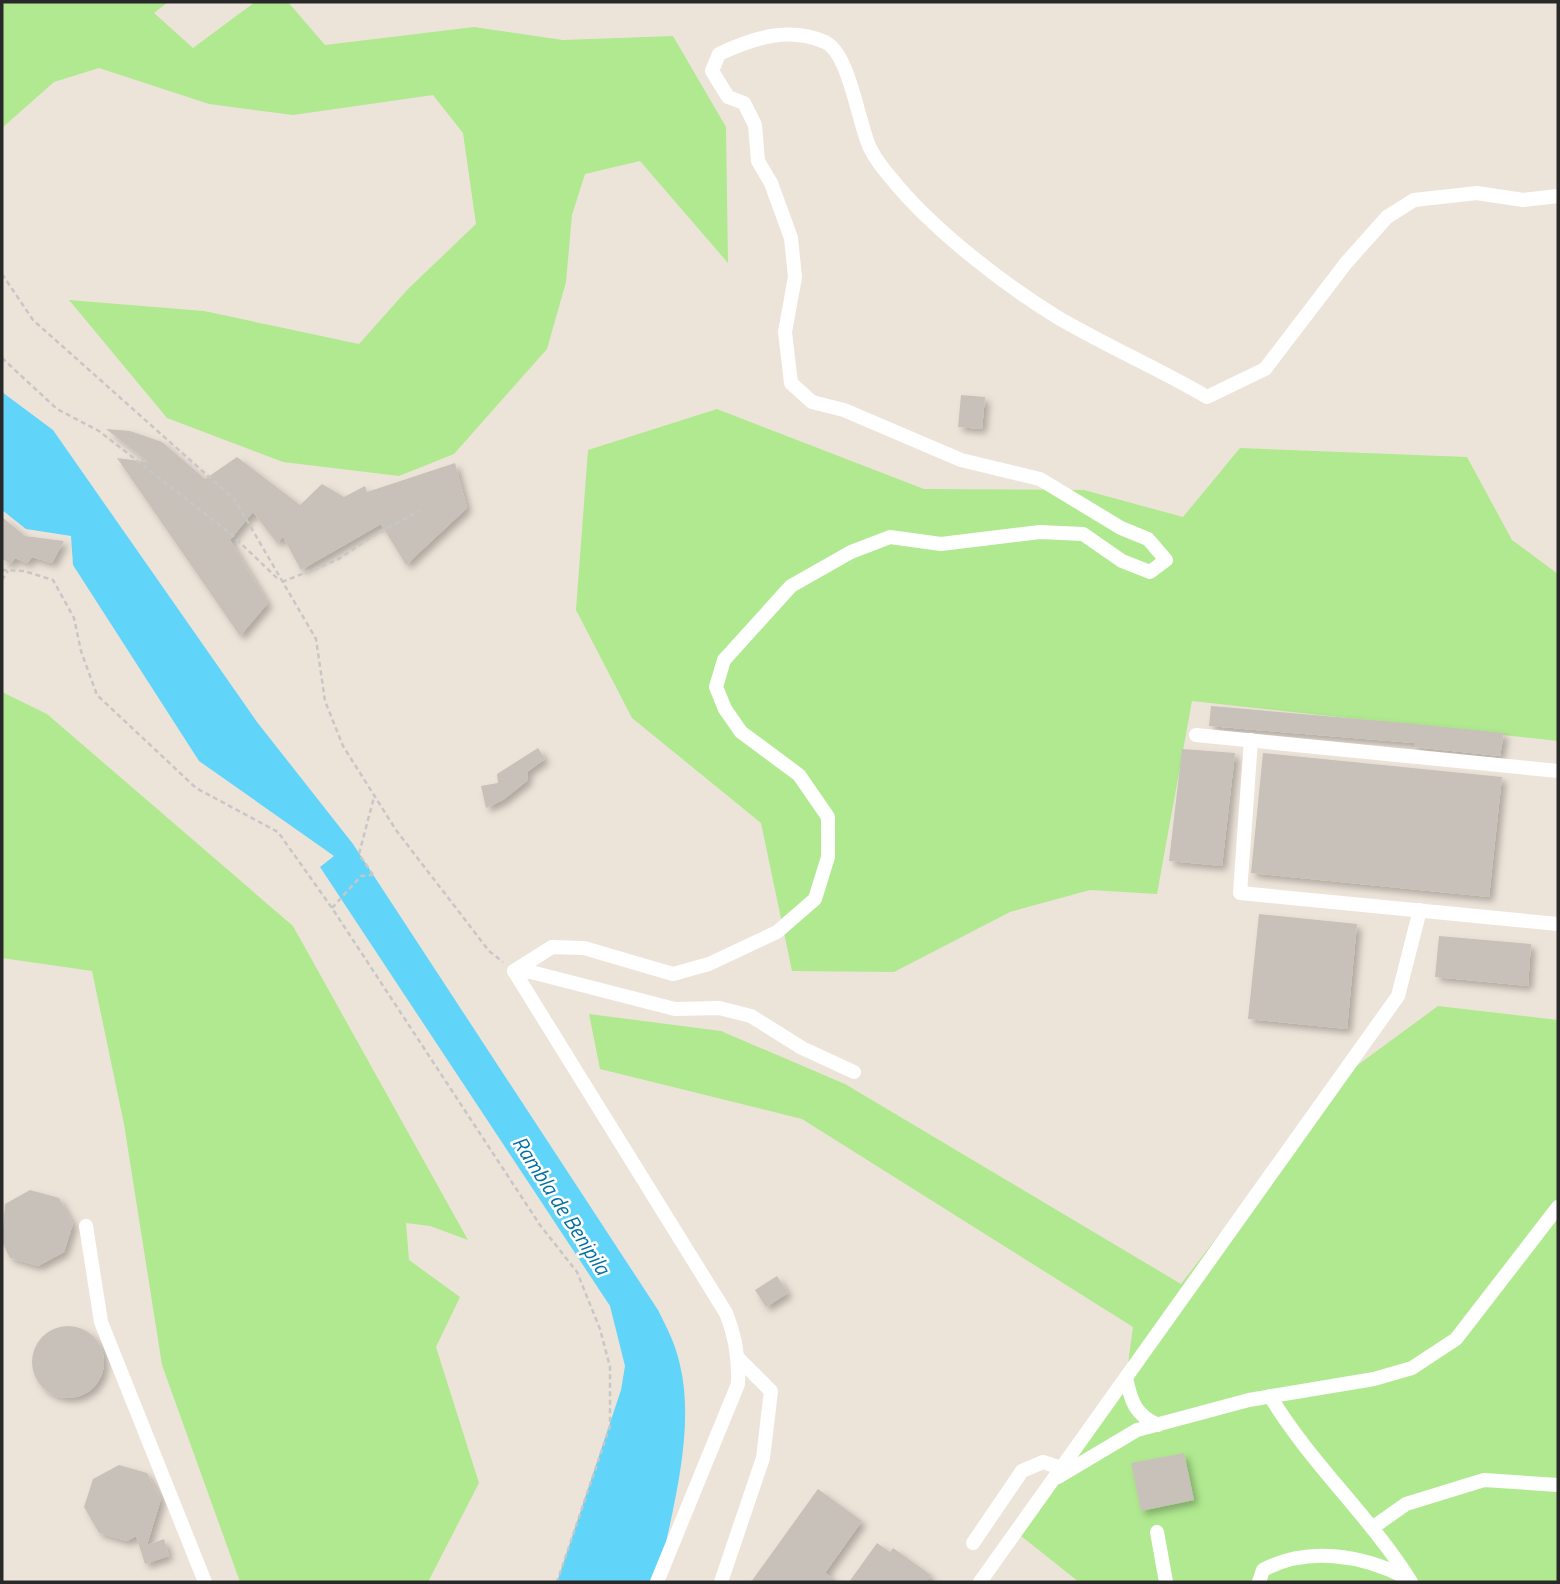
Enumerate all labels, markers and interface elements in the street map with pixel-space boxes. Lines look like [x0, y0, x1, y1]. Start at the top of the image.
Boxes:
water label: Rambla de Benipila [505, 1129, 620, 1282]

